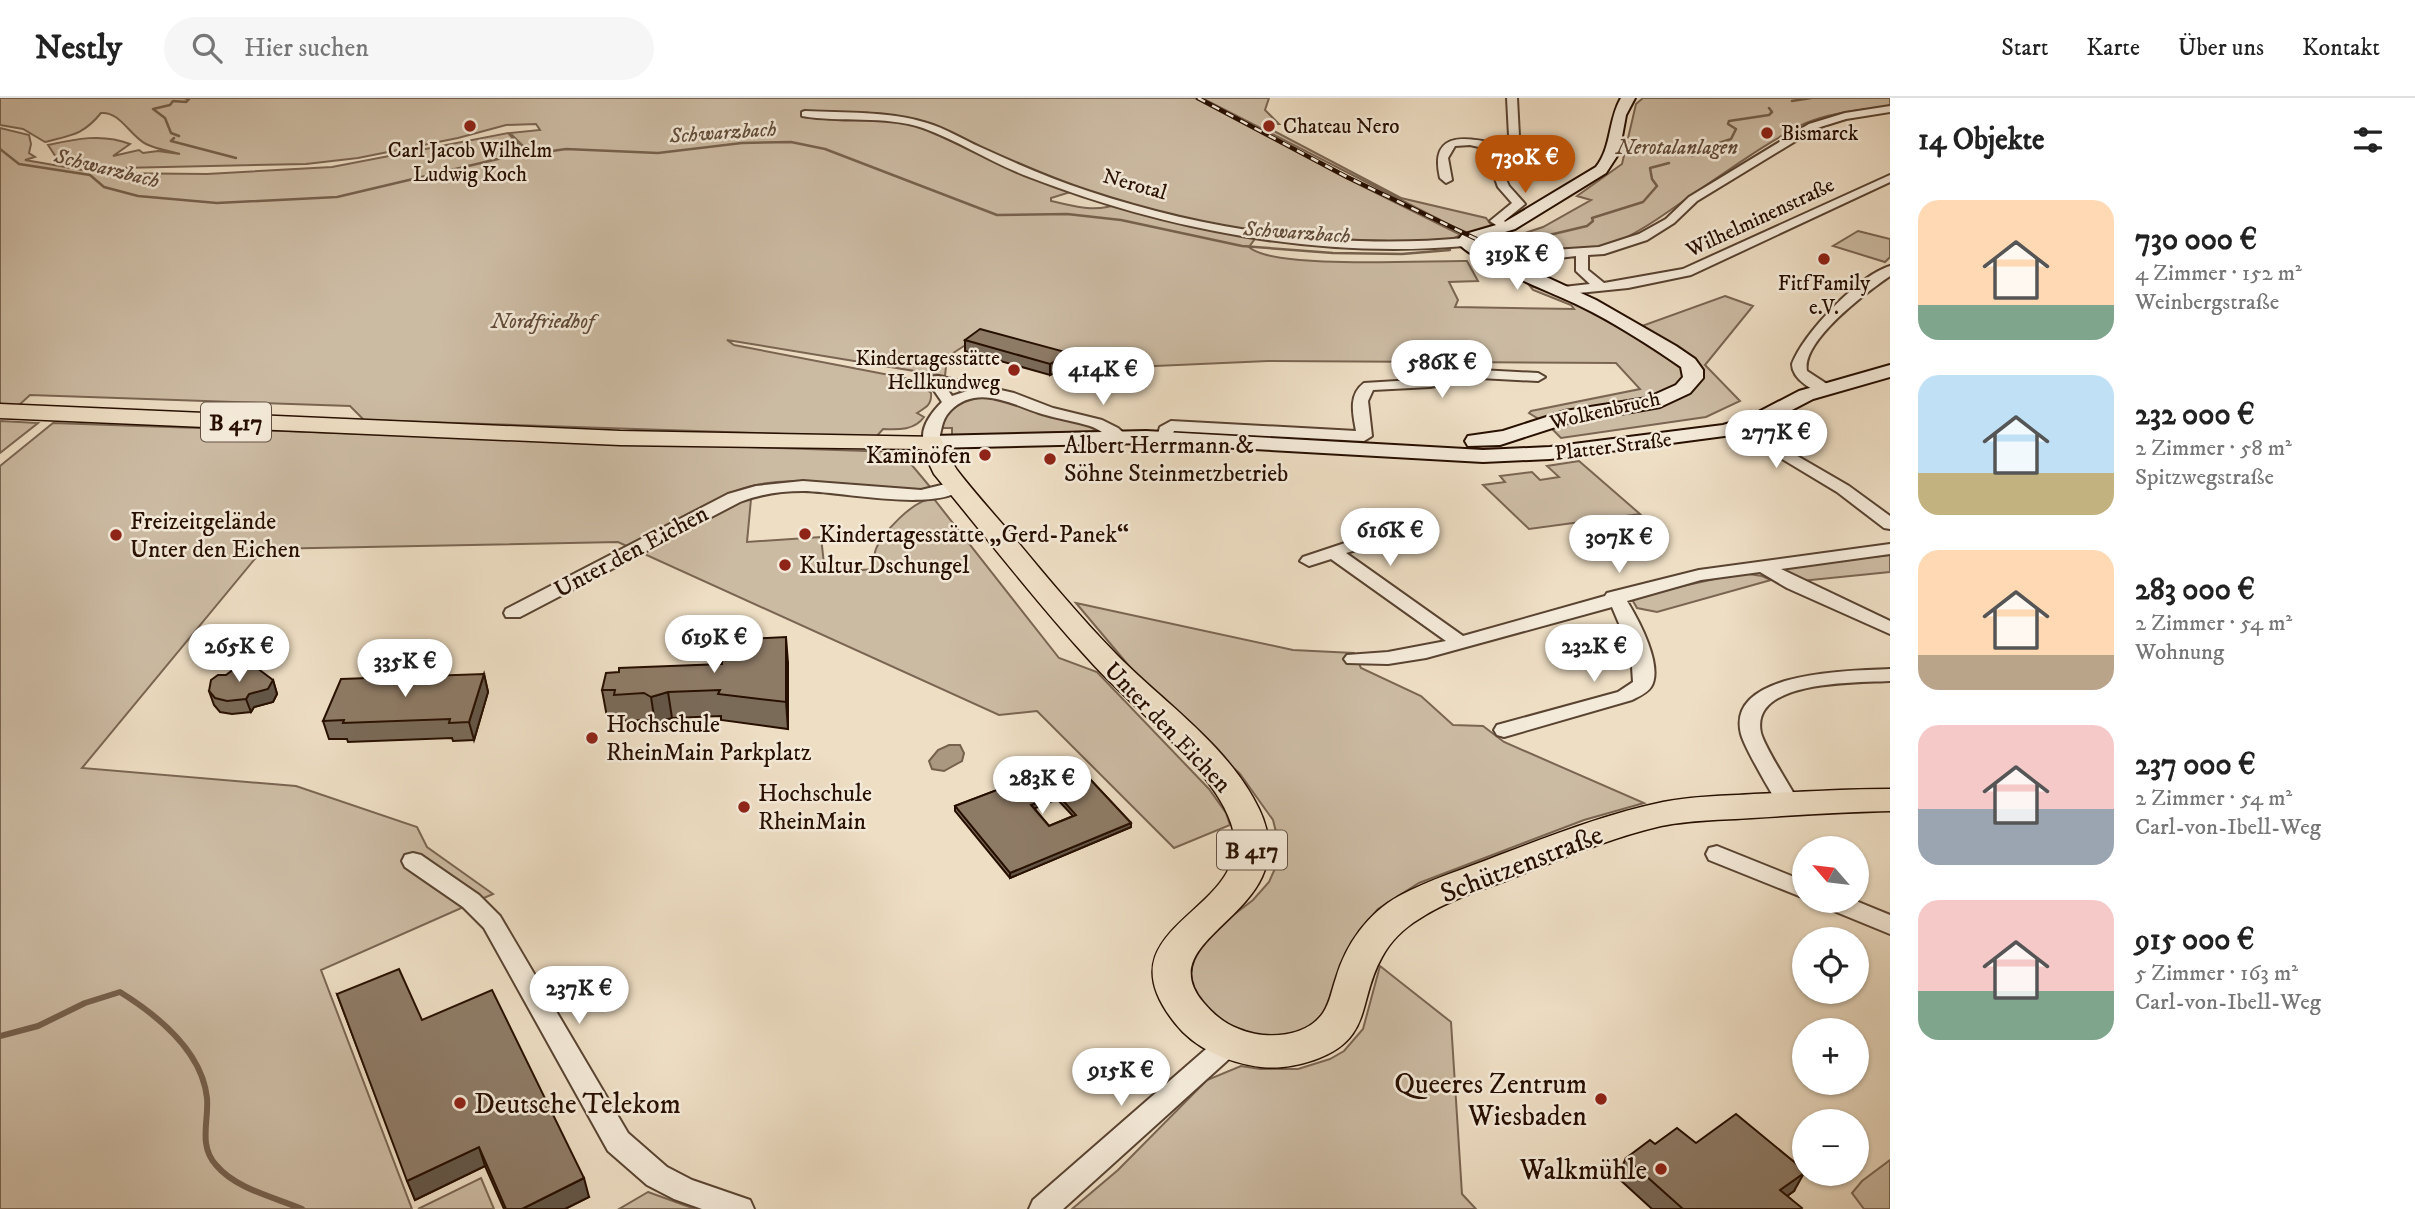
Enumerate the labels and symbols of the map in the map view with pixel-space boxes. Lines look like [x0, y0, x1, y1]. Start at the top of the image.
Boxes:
place label: Chateau Nero [1283, 114, 1399, 140]
water label: Schwarzbach [668, 116, 777, 150]
marker: Carl Jacob Wilhelm Ludwig Koch [462, 118, 478, 134]
marker: Chateau Nero [1261, 118, 1277, 134]
place label: Bismarck [1781, 121, 1859, 147]
marker: Bismarck [1759, 125, 1775, 141]
park label: Nerotalanlagen [1615, 135, 1738, 161]
pin: 730K € [1468, 136, 1582, 195]
place label: Carl Jacob Wilhelm Ludwig Koch [388, 138, 552, 188]
water label: Schwarzbach [51, 143, 162, 195]
street label: Nerotal [1100, 163, 1170, 207]
street label: Wilhelminenstraße [1681, 172, 1839, 264]
water label: Schwarzbach [1242, 216, 1351, 250]
pin: 319K € [1460, 232, 1574, 292]
marker: FitfFamily e.V. [1816, 251, 1832, 267]
place label: FitfFamily e.V. [1778, 271, 1871, 321]
park label: Nordfriedhof [490, 309, 600, 335]
pin: 586K € [1385, 341, 1499, 400]
place label: Kindertagesstätte Hellkundweg [856, 346, 1001, 396]
pin: 414K € [1046, 348, 1160, 407]
marker: Kindertagesstätte Hellkundweg [1006, 362, 1022, 378]
street label: Wolkenbruch [1547, 386, 1663, 436]
road number: B 417 [201, 402, 271, 442]
pin: 277K € [1719, 410, 1833, 470]
street label: Platter Straße [1553, 427, 1673, 467]
place label: Albert Herrmann & Söhne Steinmetzbetrieb [1064, 431, 1288, 489]
place label: Kaminöfen [866, 441, 971, 471]
marker: Kaminöfen [977, 447, 993, 463]
marker: Albert Herrmann & Söhne Steinmetzbetrieb [1042, 451, 1058, 467]
street label: Unter den Eichen [549, 498, 714, 605]
place label: Freizeitgelände Unter den Eichen [130, 507, 301, 565]
pin: 616K € [1333, 508, 1447, 568]
pin: 307K € [1562, 516, 1676, 575]
place label: Kindertagesstätte „Gerd-Panek“ [819, 520, 1129, 550]
marker: Kindertagesstätte „Gerd-Panek“ [797, 526, 813, 542]
marker: Freizeitgelände Unter den Eichen [108, 527, 124, 543]
place label: Kultur Dschungel [799, 551, 970, 581]
marker: Kultur Dschungel [777, 557, 793, 573]
pin: 619K € [657, 616, 771, 675]
pin: 265K € [182, 624, 296, 684]
pin: 232K € [1537, 624, 1651, 684]
pin: 335K € [348, 640, 462, 699]
street label: Unter den Eichen [1097, 656, 1238, 800]
place label: Hochschule RheinMain Parkplatz [606, 710, 812, 768]
marker: Hochschule RheinMain Parkplatz [584, 730, 600, 746]
pin: 283K € [985, 756, 1099, 816]
place label: Hochschule RheinMain [758, 779, 872, 837]
marker: Hochschule RheinMain [736, 799, 752, 815]
street label: Schützenstraße [1435, 817, 1608, 911]
road number: B 417 [1217, 830, 1287, 870]
north arrow [1792, 836, 1869, 914]
pin: 237K € [522, 967, 636, 1026]
pin: 915K € [1064, 1048, 1178, 1108]
place label: Queeres Zentrum Wiesbaden [1394, 1067, 1587, 1134]
place label: Deutsche Telekom [474, 1087, 681, 1122]
marker: Queeres Zentrum Wiesbaden [1593, 1091, 1609, 1107]
marker: Deutsche Telekom [452, 1095, 468, 1111]
place label: Walkmühle [1519, 1153, 1647, 1188]
marker: Walkmühle [1653, 1161, 1669, 1177]

